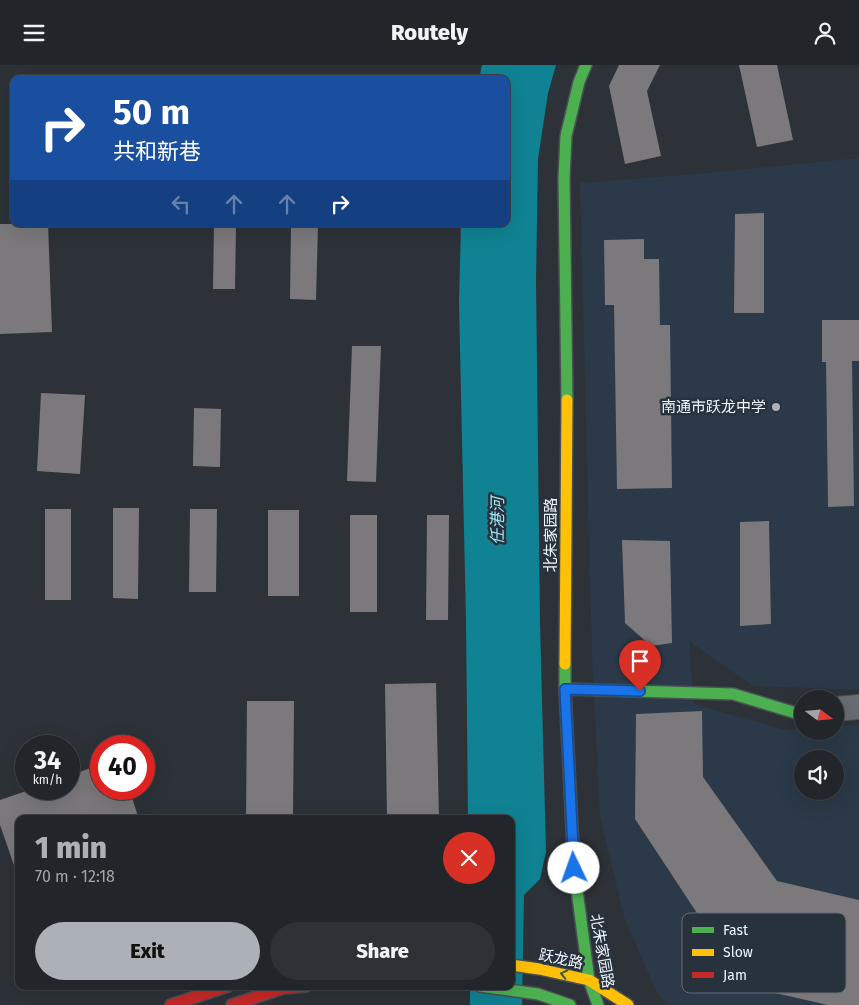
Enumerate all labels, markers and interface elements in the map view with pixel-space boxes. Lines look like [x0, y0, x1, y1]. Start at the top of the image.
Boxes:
icon: menu [20, 19, 48, 47]
text: Routely [391, 19, 468, 46]
icon: person [811, 19, 839, 47]
text: 50 m [113, 91, 190, 133]
icon: right [30, 95, 95, 160]
text: 共和新巷 [113, 138, 201, 165]
icon: left [167, 190, 195, 218]
icon: ahead [220, 190, 248, 218]
icon: ahead [273, 190, 301, 218]
icon: right [326, 190, 354, 218]
place label: 南通市跃龙中学 [661, 398, 766, 416]
marker: 南通市跃龙中学 [770, 401, 782, 413]
water label: 任港河 [488, 494, 507, 545]
street label: 北朱家园路 [542, 497, 560, 573]
pin [619, 640, 661, 691]
icon: arrive [626, 647, 654, 675]
north arrow [794, 690, 844, 740]
map controls [794, 690, 844, 800]
speed limit sign: 40 [90, 735, 155, 800]
text: 34 [34, 746, 61, 776]
button: sound [794, 750, 844, 800]
text: km/h [33, 773, 62, 787]
text: 1 min [35, 830, 107, 866]
button: close [443, 832, 495, 884]
position arrow [547, 841, 599, 893]
text: 70 m · 12:18 [35, 867, 115, 886]
street label: 北朱家园路 [587, 912, 617, 990]
legend [682, 913, 846, 993]
button: Exit [35, 922, 260, 980]
button: Share [270, 922, 495, 980]
text: Fast [723, 922, 749, 939]
text: Slow [723, 944, 753, 961]
street label: 跃龙路 [537, 946, 585, 972]
text: Jam [723, 967, 747, 984]
one-way arrow [560, 969, 569, 980]

